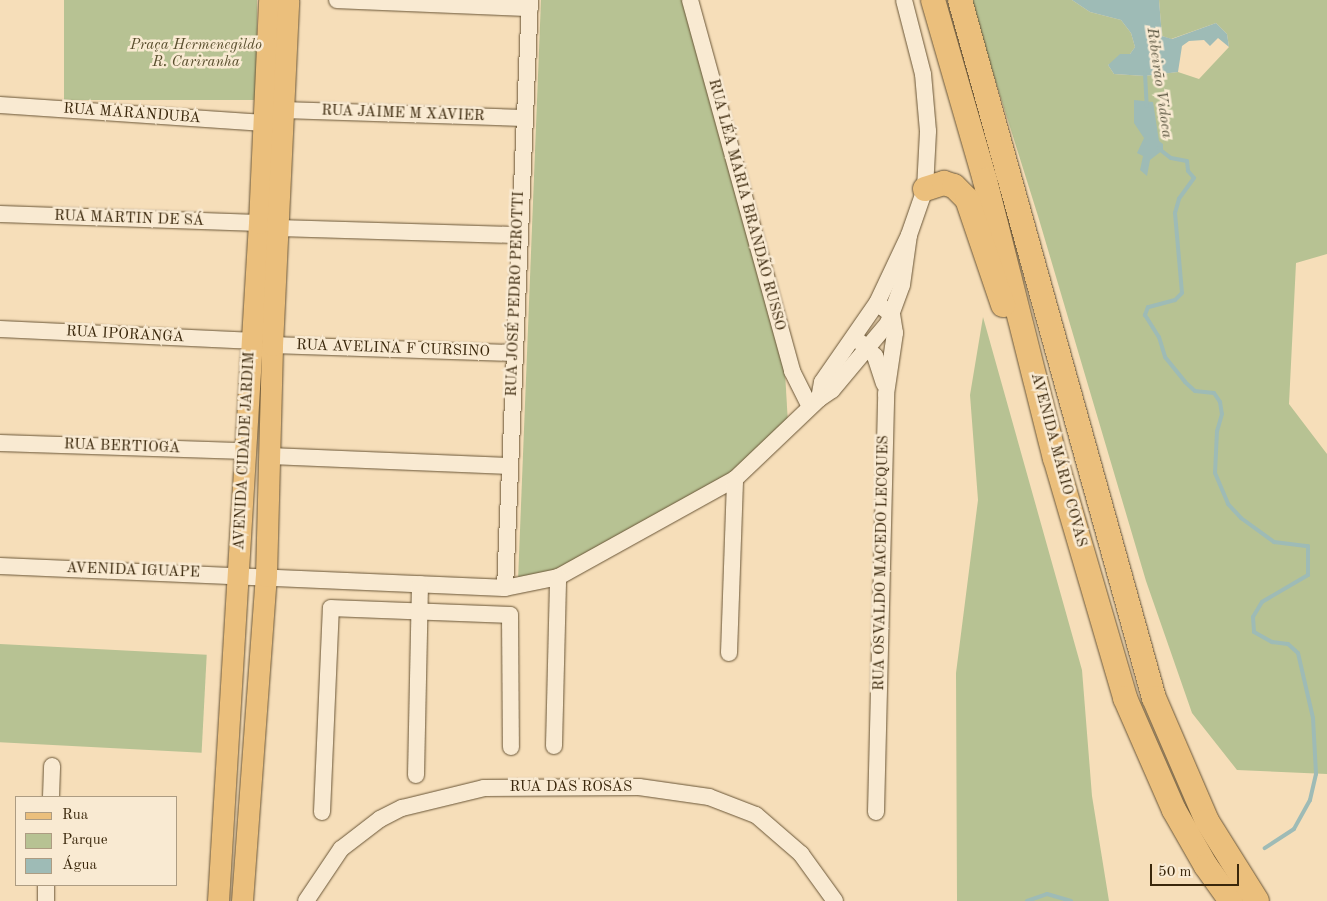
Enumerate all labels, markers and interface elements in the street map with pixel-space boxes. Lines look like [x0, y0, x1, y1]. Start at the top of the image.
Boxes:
water label: Ribeirão Vidoca [1142, 26, 1176, 140]
park label: Praça Hermenegildo R. Cariranha [130, 36, 262, 71]
street label: RUA LÉA MARIA BRANDÃO RUSSO [704, 77, 788, 333]
street label: RUA MARANDUBA [63, 100, 201, 128]
street label: RUA JAIME M XAVIER [321, 102, 485, 126]
street label: RUA JOSÉ PEDRO PEROTTI [503, 191, 529, 397]
street label: RUA MARTIN DE SÁ [54, 207, 204, 231]
street label: RUA IPORANGA [65, 323, 185, 347]
street label: RUA AVELINA F CURSINO [296, 337, 490, 361]
street label: AVENIDA CIDADE JARDIM [231, 351, 259, 551]
street label: AVENIDA MÁRIO COVAS [1026, 371, 1090, 549]
street label: RUA OSVALDO MACEDO LECQUES [871, 435, 893, 691]
street label: RUA BERTIOGA [63, 436, 181, 458]
street label: AVENIDA IGUAPE [66, 560, 200, 582]
street label: RUA DAS ROSAS [510, 779, 632, 797]
legend [15, 796, 178, 886]
text: Rua [62, 808, 88, 823]
text: Parque [62, 833, 108, 848]
scale bar [1152, 854, 1241, 886]
text: Água [62, 858, 97, 873]
text: 50 m [1158, 865, 1192, 880]

